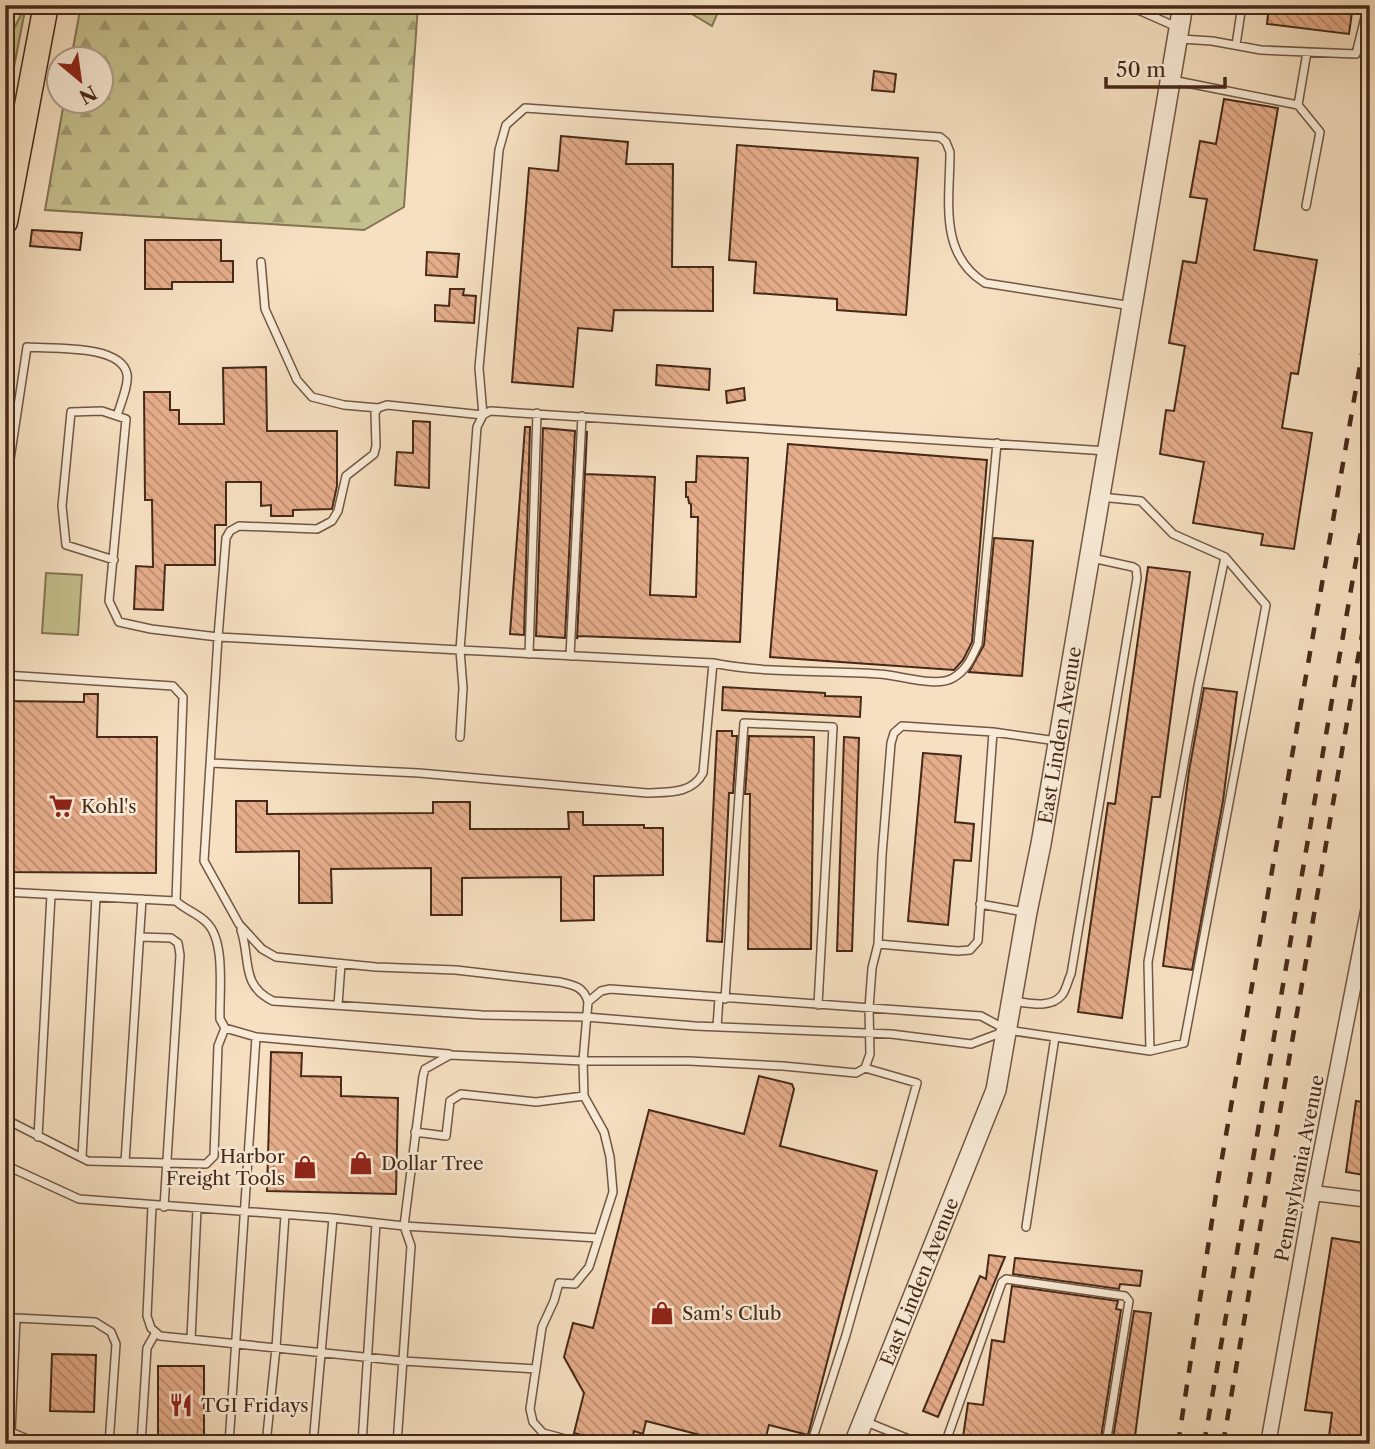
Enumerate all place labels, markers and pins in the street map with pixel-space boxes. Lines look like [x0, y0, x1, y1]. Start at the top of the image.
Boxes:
supermarket icon: Kohl's [47, 792, 75, 820]
place label: Kohl's [81, 795, 137, 818]
place label: Harbor Freight Tools [166, 1145, 285, 1190]
shop icon: Dollar Tree [347, 1149, 375, 1177]
place label: Dollar Tree [381, 1152, 484, 1175]
shop icon: Harbor Freight Tools [291, 1153, 319, 1181]
shop icon: Sam's Club [648, 1299, 676, 1327]
place label: Sam's Club [682, 1302, 781, 1325]
restaurant icon: TGI Fridays [167, 1391, 195, 1419]
place label: TGI Fridays [201, 1394, 308, 1417]

